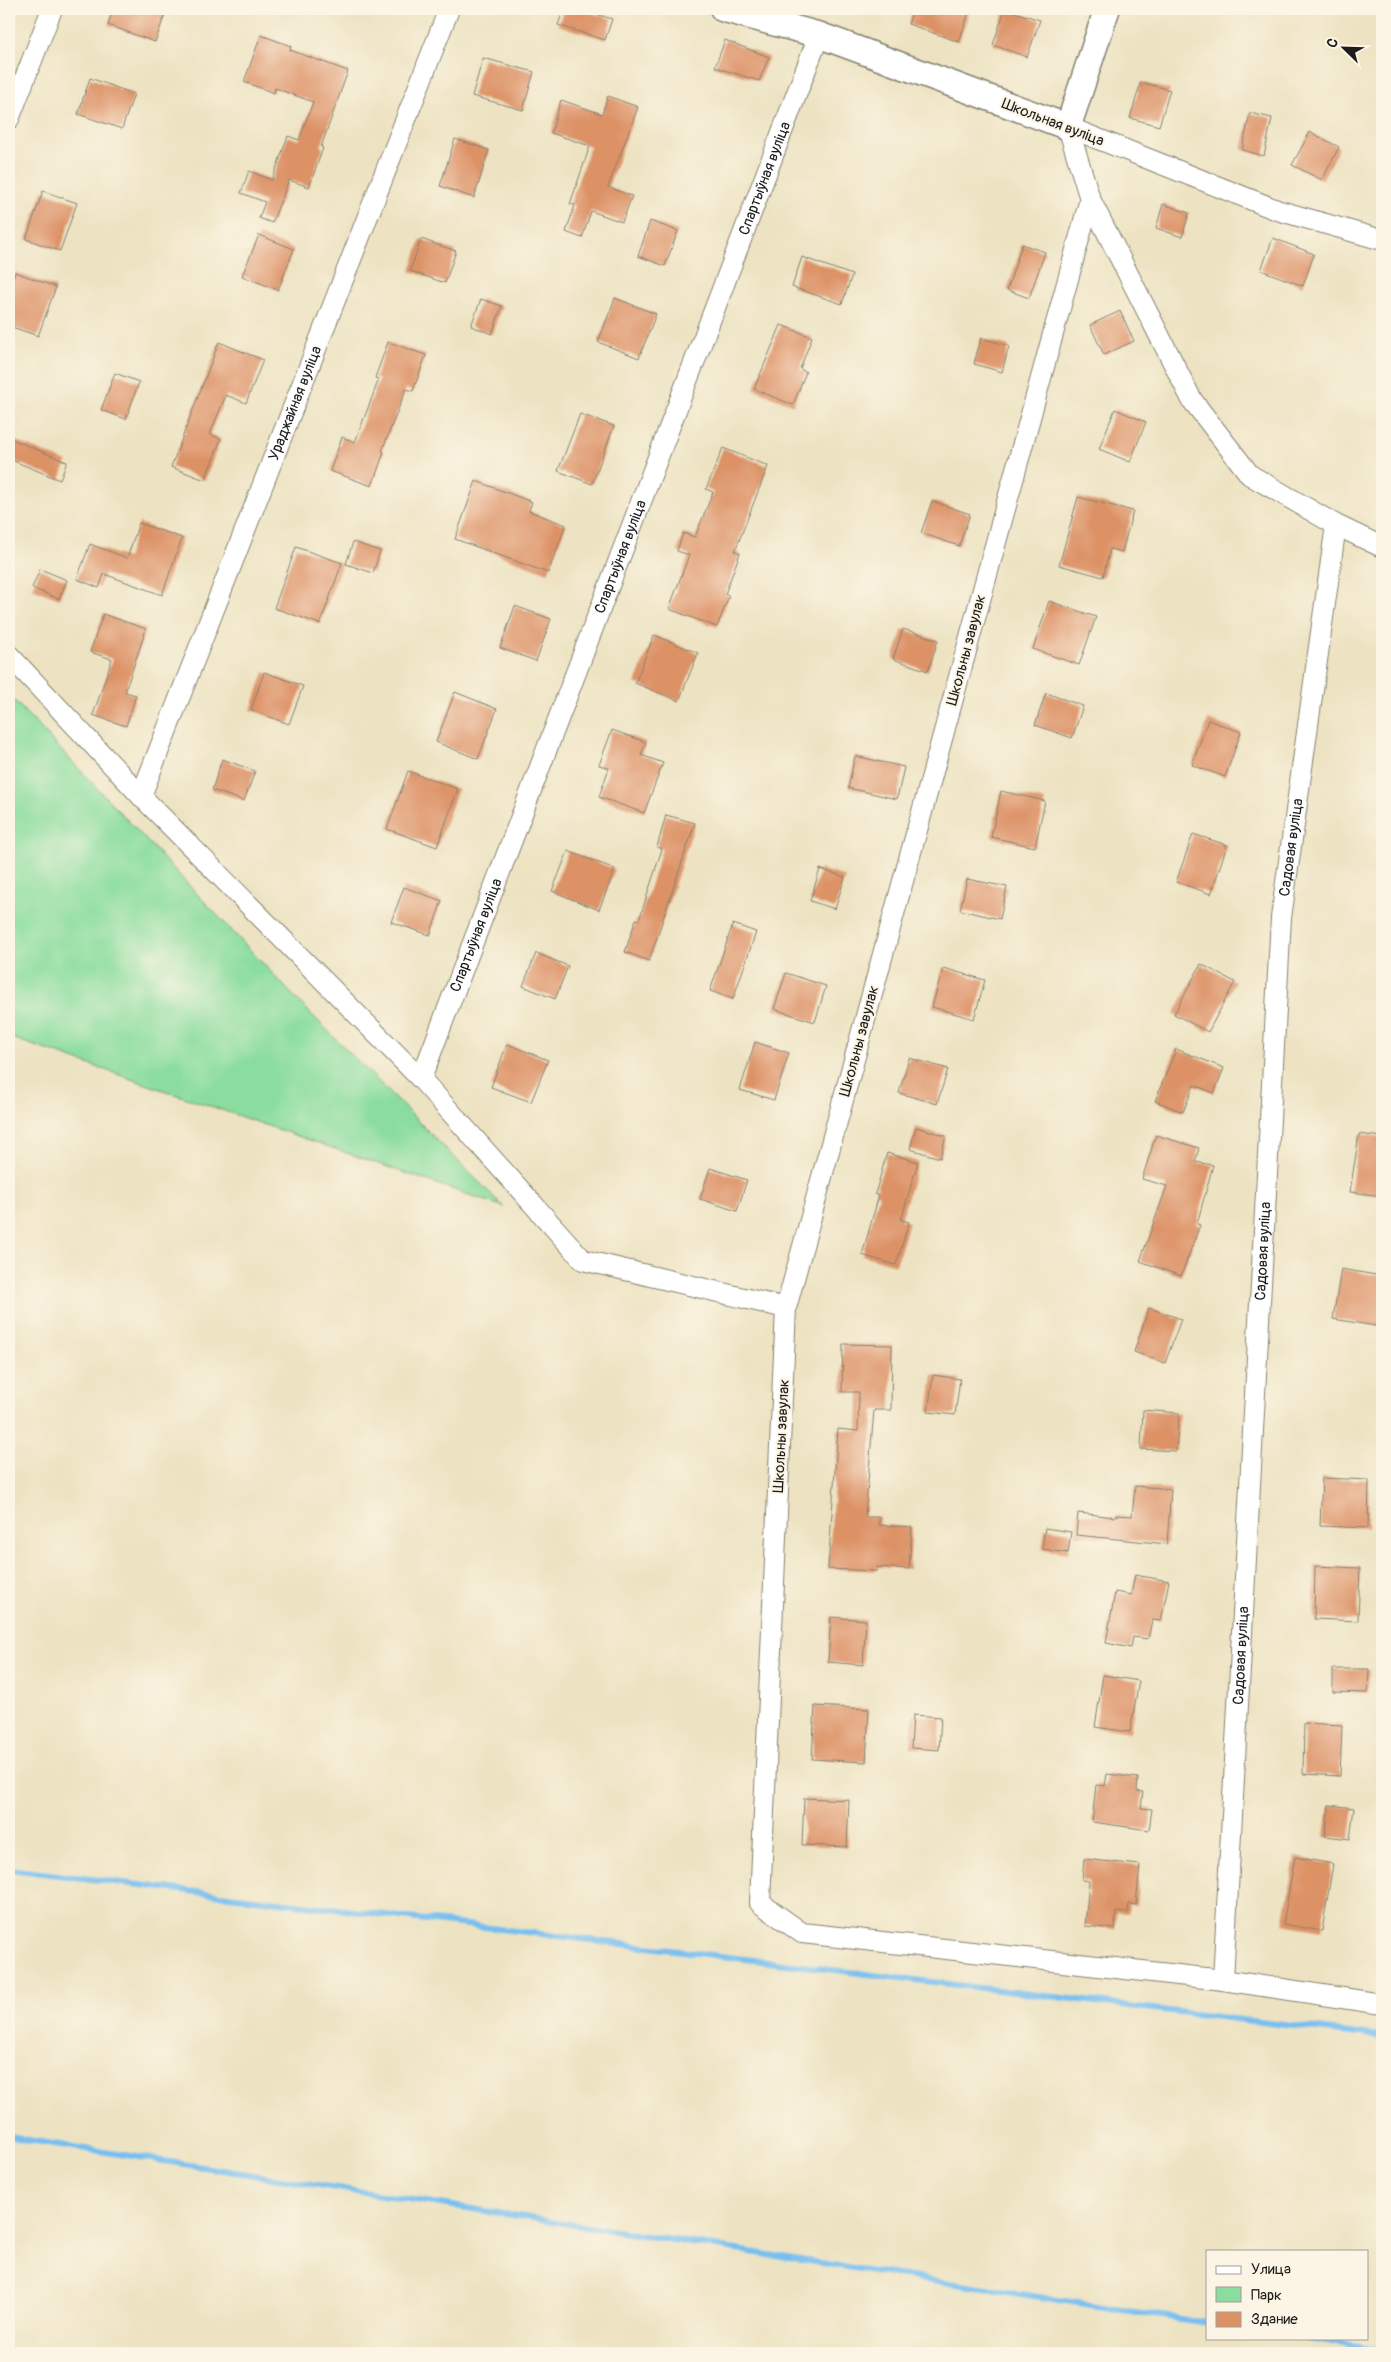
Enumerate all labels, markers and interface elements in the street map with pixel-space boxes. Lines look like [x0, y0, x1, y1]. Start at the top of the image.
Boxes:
north arrow [1318, 22, 1368, 72]
text: С [1323, 35, 1342, 50]
street label: Школьная вуліца [999, 94, 1107, 151]
street label: Спартыўная вуліца [735, 119, 795, 238]
street label: Ураджайная вуліца [264, 343, 326, 463]
street label: Спартыўная вуліца [590, 497, 651, 616]
street label: Школьны завулак [943, 592, 990, 708]
street label: Садовая вуліца [1275, 797, 1308, 898]
street label: Спартыўная вуліца [446, 876, 507, 995]
street label: Школьны завулак [836, 983, 883, 1099]
street label: Садовая вуліца [1251, 1201, 1275, 1301]
street label: Школьны завулак [769, 1378, 794, 1493]
street label: Садовая вуліца [1229, 1606, 1253, 1705]
legend [1206, 2250, 1368, 2340]
text: Улица [1251, 2260, 1291, 2279]
text: Парк [1251, 2286, 1282, 2305]
text: Здание [1251, 2310, 1298, 2329]

